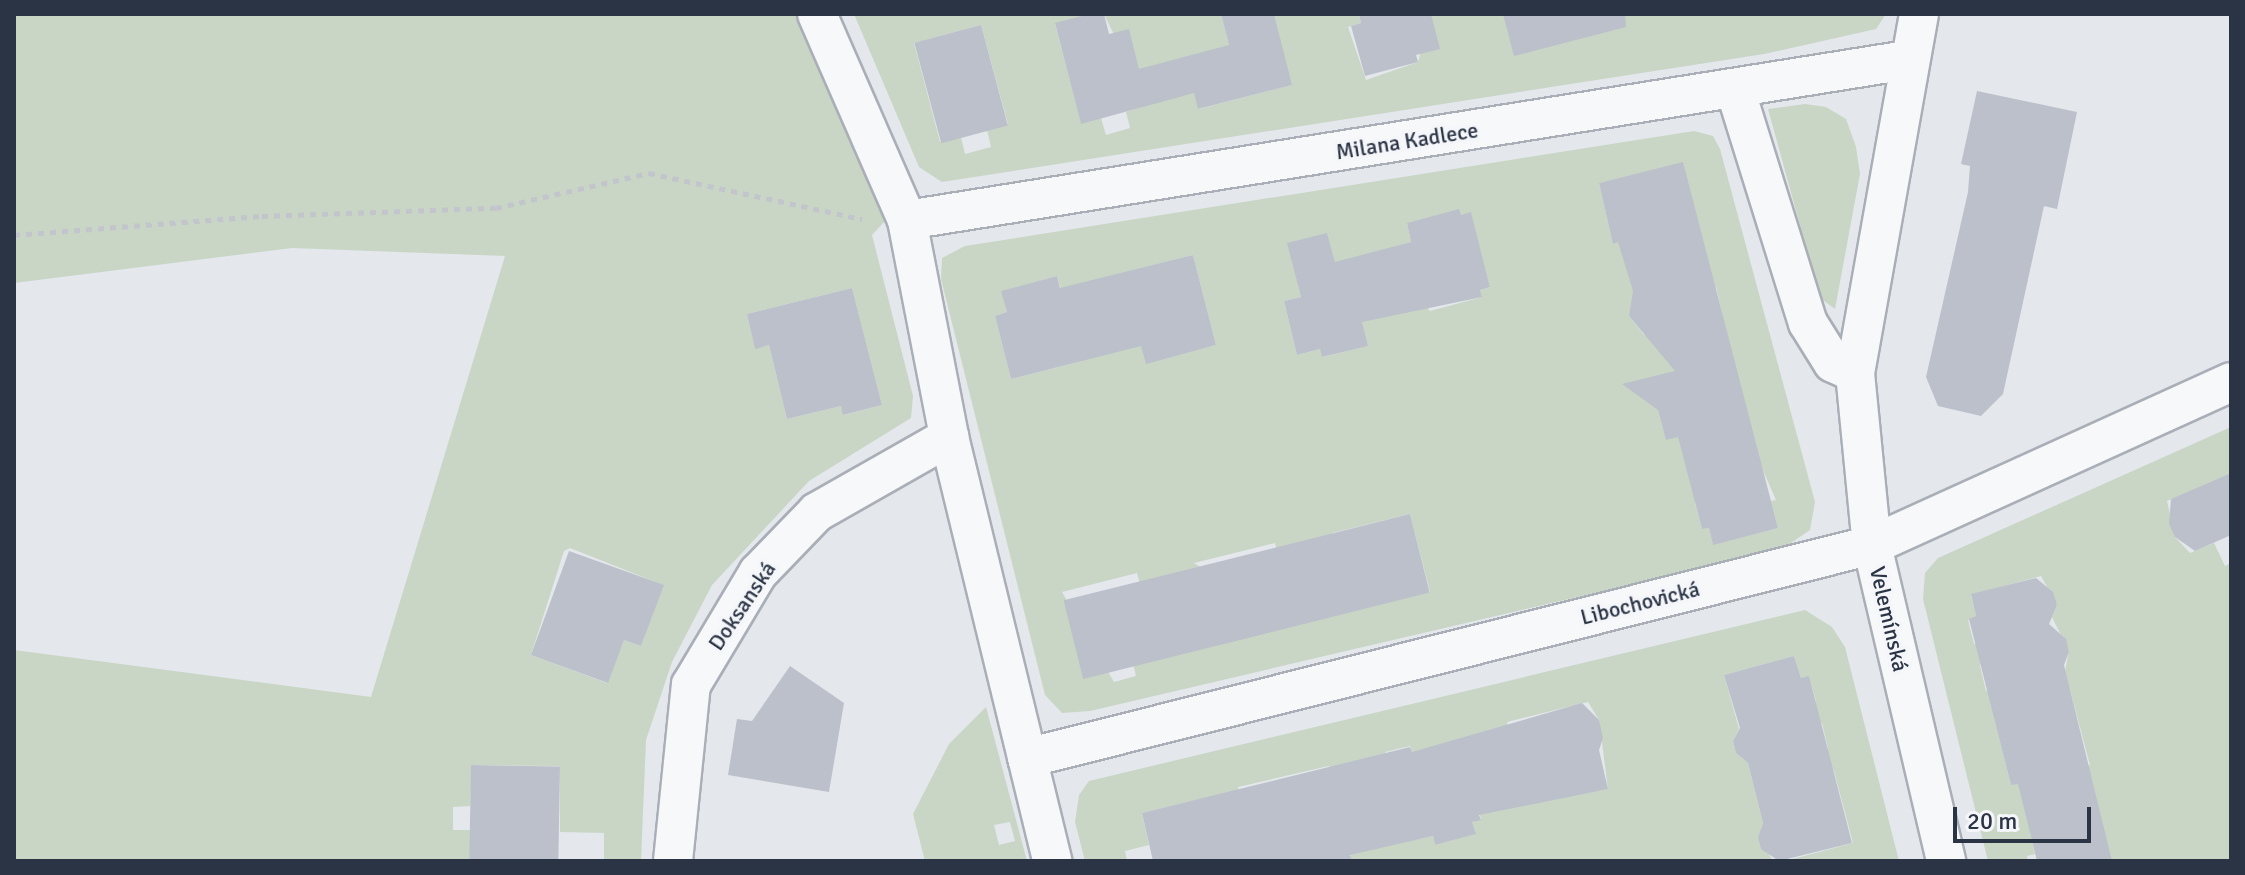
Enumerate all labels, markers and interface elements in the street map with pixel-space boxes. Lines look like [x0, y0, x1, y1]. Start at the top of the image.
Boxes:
street label: Milana Kadlece [1334, 117, 1480, 165]
street label: Doksanská [703, 557, 781, 655]
street label: Velemínská [1864, 564, 1914, 674]
street label: Libochovická [1578, 575, 1702, 631]
scale bar [1957, 791, 2095, 841]
text: 20 m [1967, 806, 2017, 836]

